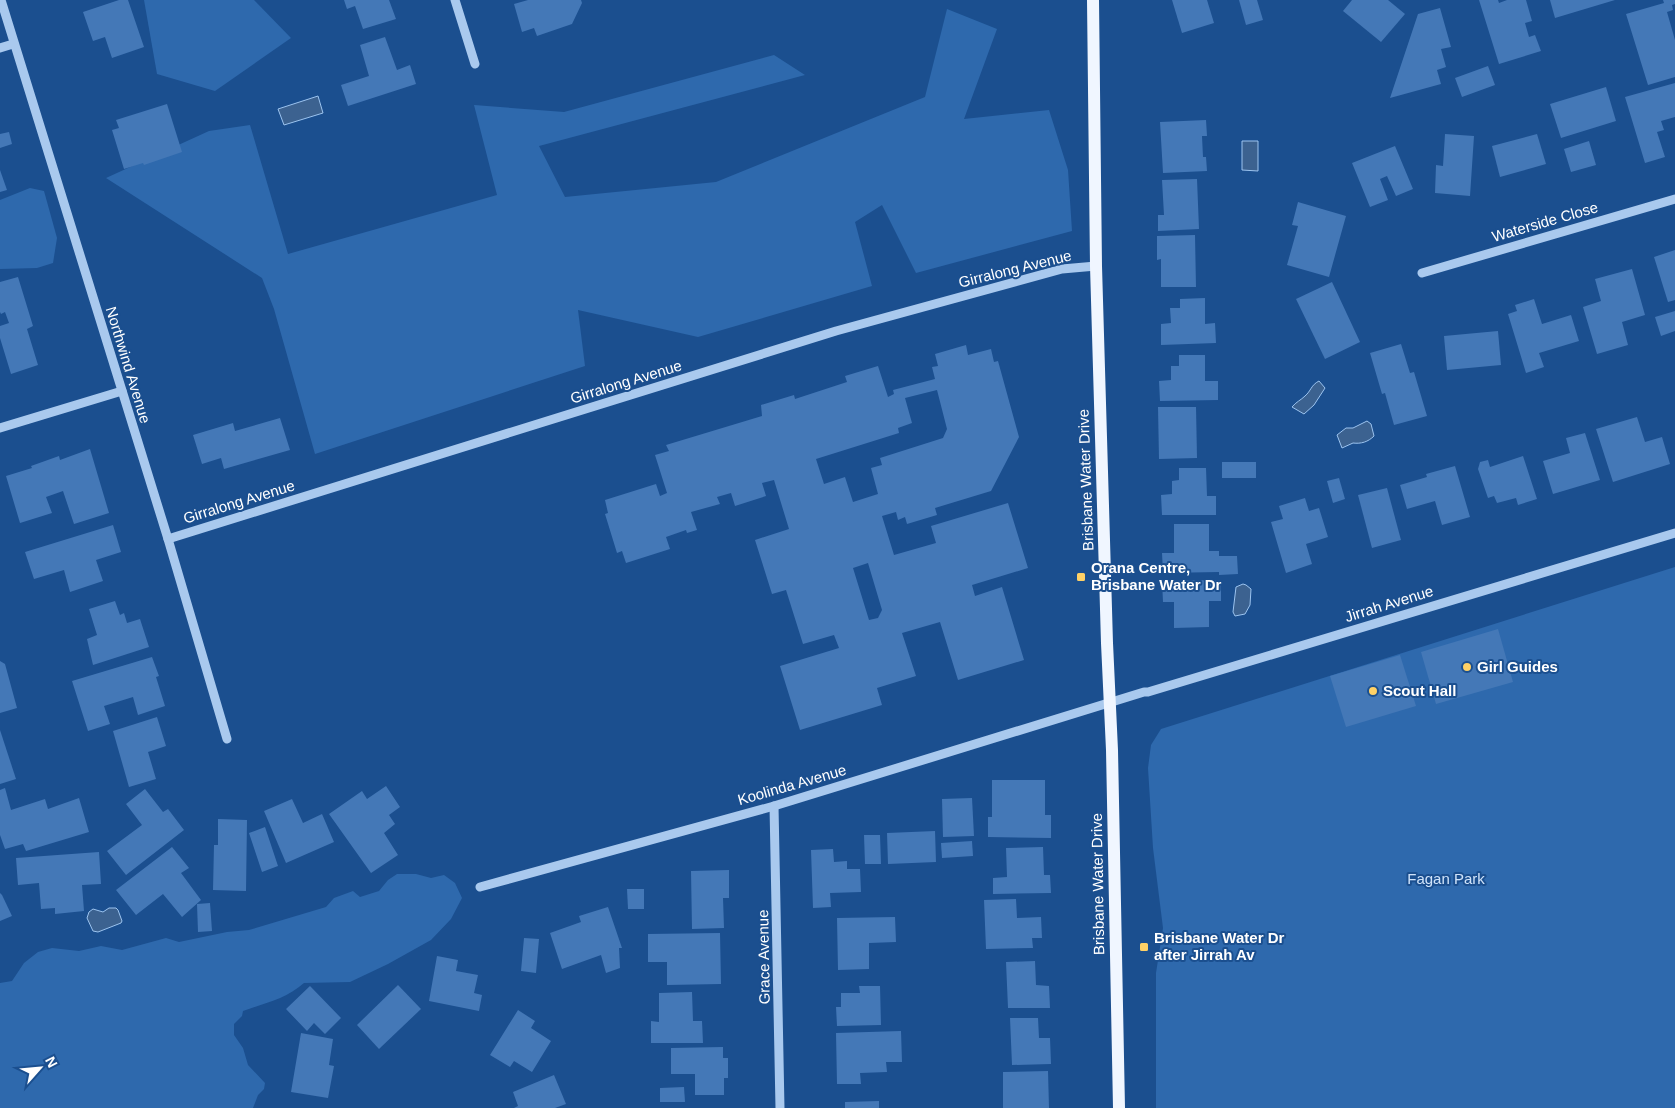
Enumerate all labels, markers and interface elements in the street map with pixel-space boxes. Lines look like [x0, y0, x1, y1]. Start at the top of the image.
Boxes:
street label: Waterside Close [1490, 198, 1600, 245]
street label: Girralong Avenue [957, 246, 1073, 291]
street label: Northwind Avenue [103, 304, 154, 425]
street label: Girralong Avenue [568, 356, 684, 407]
street label: Brisbane Water Drive [1075, 409, 1096, 551]
street label: Girralong Avenue [181, 476, 297, 527]
place label: Orana Centre, Brisbane Water Dr [1091, 559, 1221, 593]
marker: Orana Centre, Brisbane Water Dr [1075, 571, 1087, 583]
street label: Jirrah Avenue [1343, 582, 1435, 625]
place label: Girl Guides [1477, 658, 1558, 675]
marker: Girl Guides [1461, 661, 1473, 673]
place label: Scout Hall [1383, 682, 1456, 699]
marker: Scout Hall [1367, 685, 1379, 697]
street label: Koolinda Avenue [736, 761, 848, 808]
street label: Brisbane Water Drive [1088, 813, 1107, 955]
park label: Fagan Park [1407, 870, 1485, 887]
street label: Grace Avenue [754, 909, 773, 1005]
place label: Brisbane Water Dr after Jirrah Av [1154, 929, 1284, 963]
marker: Brisbane Water Dr after Jirrah Av [1138, 941, 1150, 953]
north arrow [15, 1043, 65, 1093]
text: N [42, 1054, 61, 1070]

